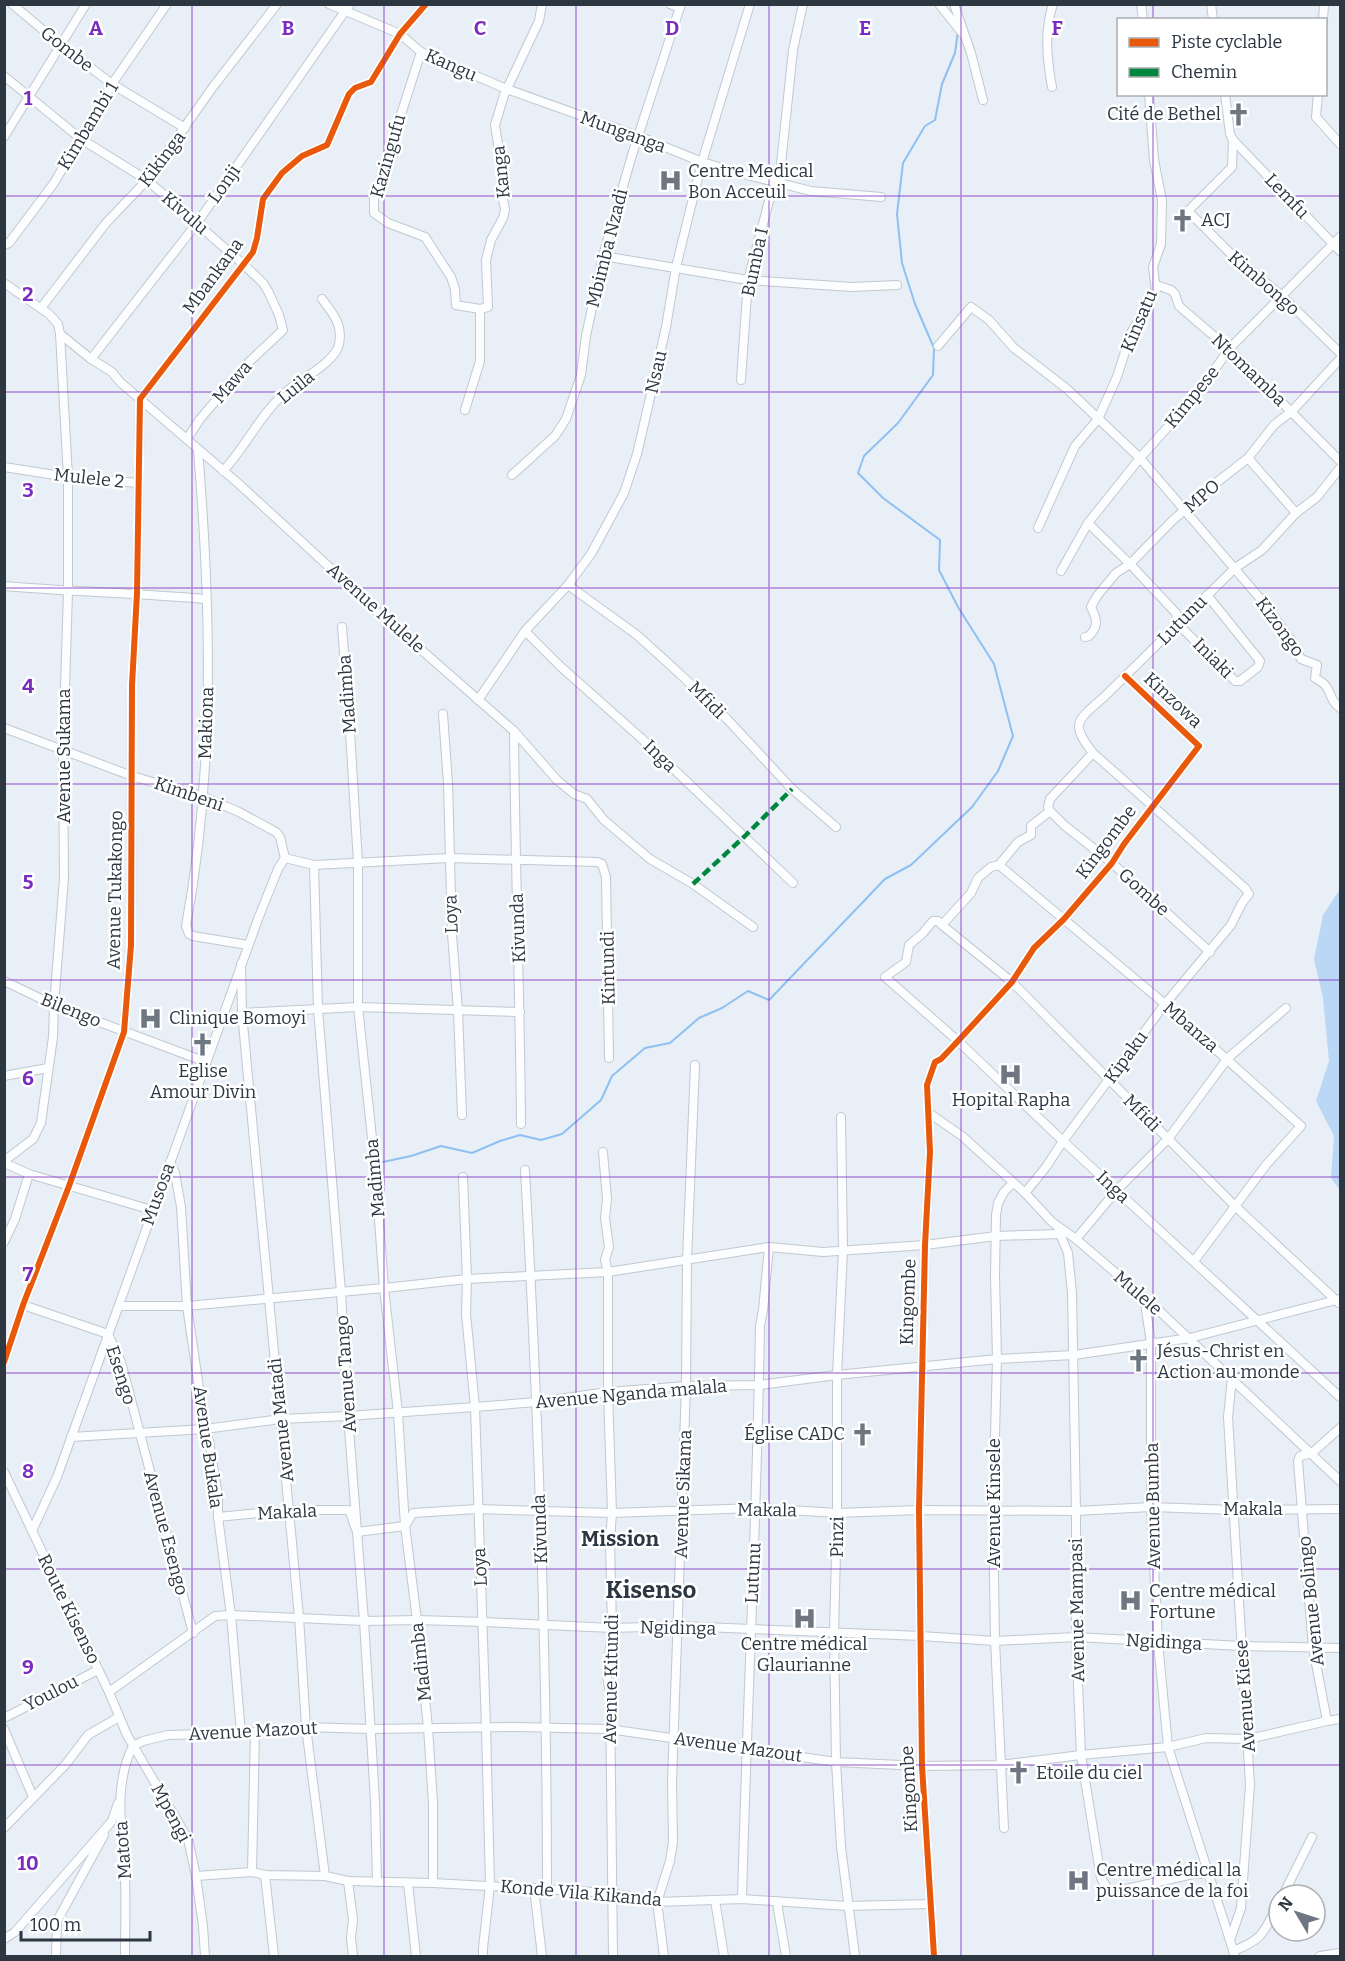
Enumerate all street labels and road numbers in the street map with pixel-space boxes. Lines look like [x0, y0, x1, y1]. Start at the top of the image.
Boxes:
street label: Gombe [36, 22, 98, 76]
street label: Kangu [422, 44, 480, 86]
street label: Kimbambi 1 [53, 77, 123, 174]
street label: Munganga [577, 106, 669, 158]
street label: Kazingufu [366, 112, 410, 200]
street label: Kikinga [134, 127, 190, 191]
street label: Kanga [487, 144, 515, 199]
street label: Lonji [203, 161, 245, 207]
street label: Lemfu [1260, 169, 1314, 223]
street label: Mbimba Nzadi [582, 186, 632, 310]
street label: Kivulu [157, 187, 213, 239]
street label: Bumba I [737, 226, 773, 298]
street label: Mbankana [178, 234, 248, 318]
street label: Kimbongo [1224, 246, 1304, 320]
street label: Kinsatu [1116, 287, 1162, 355]
street label: Ntomamba [1207, 329, 1291, 411]
street label: Nsau [640, 348, 672, 396]
street label: Mawa [208, 356, 256, 408]
street label: Kimpese [1160, 361, 1224, 433]
street label: Luila [273, 365, 319, 408]
street label: Mulele 2 [53, 463, 125, 493]
street label: MPO [1180, 475, 1224, 517]
street label: Avenue Mulele [323, 558, 429, 658]
street label: Lutunu [1153, 591, 1211, 649]
street label: Kizongo [1251, 593, 1309, 661]
street label: Iniaki [1188, 633, 1238, 683]
street label: Madimba [333, 654, 361, 734]
street label: Kinzowa [1139, 667, 1207, 733]
street label: Mfidi [684, 677, 730, 723]
street label: Makiona [194, 686, 218, 760]
street label: Avenue Sukama [53, 688, 75, 824]
street label: Inga [639, 735, 681, 777]
street label: Kimbeni [151, 772, 227, 816]
street label: Kingombe [1071, 801, 1141, 883]
street label: Avenue Tukakongo [103, 810, 127, 970]
street label: Gombe [1114, 863, 1174, 921]
street label: Kivunda [506, 893, 530, 963]
street label: Loya [439, 894, 463, 934]
street label: Kintundi [596, 931, 620, 1005]
street label: Bilengo [38, 988, 104, 1032]
street label: Mbanza [1159, 997, 1223, 1057]
street label: Kipaku [1100, 1026, 1152, 1088]
street label: Mfidi [1119, 1090, 1165, 1136]
street label: Madimba [361, 1138, 389, 1218]
street label: Musosa [137, 1160, 179, 1228]
street label: Inga [1092, 1166, 1134, 1208]
street label: Kingombe [895, 1258, 921, 1346]
street label: Mulele [1109, 1266, 1167, 1320]
street label: Avenue Tango [331, 1314, 361, 1434]
street label: Esengo [101, 1343, 141, 1407]
street label: Avenue Matadi [264, 1357, 298, 1483]
street label: Avenue Nganda malala [534, 1375, 728, 1413]
street label: Avenue Bukala [189, 1384, 228, 1510]
street label: Avenue Sikama [670, 1429, 696, 1559]
street label: Avenue Kinsele [983, 1438, 1005, 1568]
street label: Avenue Bumba [1141, 1442, 1165, 1570]
street label: Avenue Esengo [139, 1468, 193, 1598]
street label: Kivunda [528, 1494, 552, 1564]
street label: Makala [737, 1498, 797, 1522]
street label: Makala [1223, 1498, 1283, 1520]
street label: Makala [257, 1499, 318, 1525]
street label: Pinzi [826, 1516, 848, 1558]
street label: Avenue Bolingo [1293, 1535, 1329, 1667]
street label: Avenue Mampasi [1065, 1538, 1089, 1682]
street label: Lutunu [740, 1542, 766, 1604]
street label: Loya [468, 1547, 492, 1587]
street label: Route Kisenso [33, 1551, 105, 1667]
street label: Avenue Kitundi [599, 1614, 623, 1744]
street label: Ngidinga [640, 1616, 716, 1640]
street label: Madimba [406, 1621, 436, 1702]
street label: Ngidinga [1125, 1629, 1203, 1655]
street label: Avenue Kiese [1230, 1639, 1260, 1753]
street label: Youlou [20, 1670, 82, 1716]
street label: Avenue Mazout [188, 1717, 319, 1745]
street label: Avenue Mazout [673, 1727, 804, 1767]
street label: Kingombe [896, 1745, 922, 1833]
street label: Mpengi [146, 1780, 196, 1846]
street label: Matota [110, 1820, 136, 1880]
street label: Konde Vila Kikanda [499, 1875, 663, 1911]

